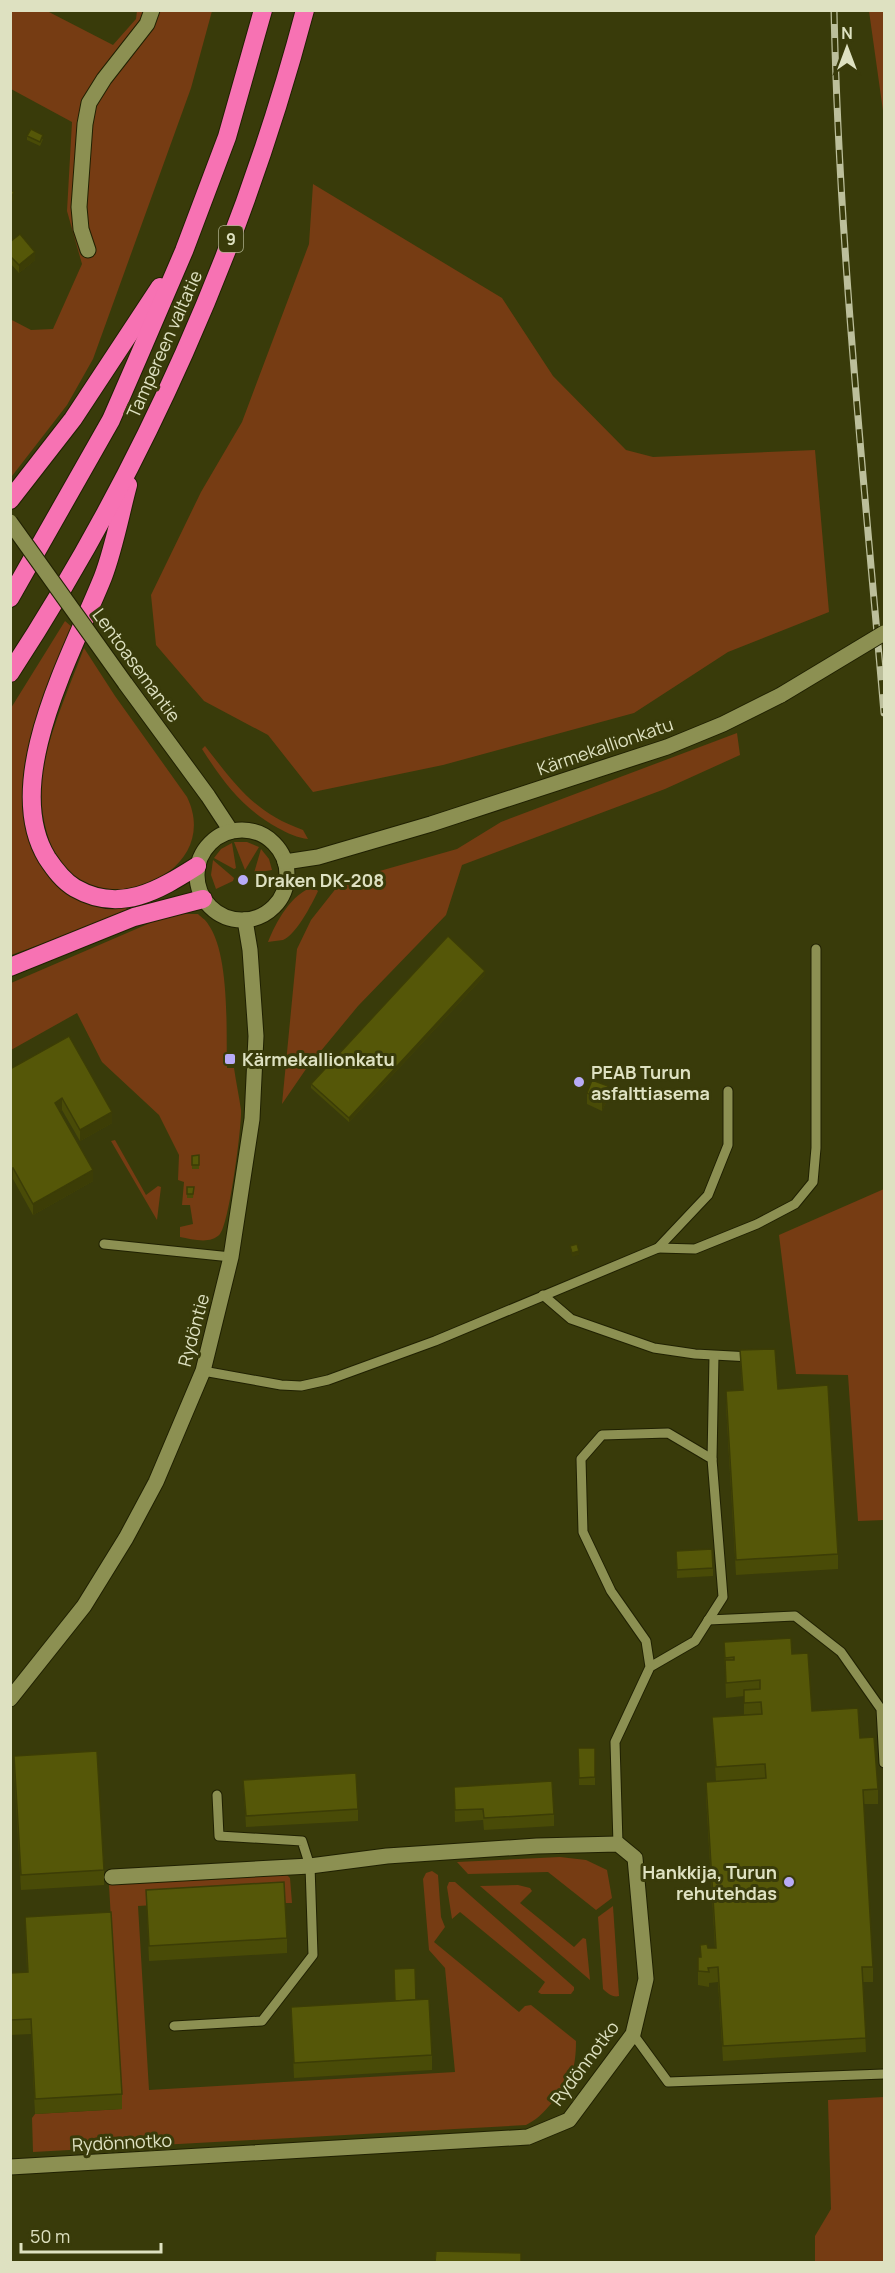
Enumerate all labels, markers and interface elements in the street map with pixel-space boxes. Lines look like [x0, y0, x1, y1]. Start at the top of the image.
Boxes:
north arrow [817, 18, 877, 78]
text: N [841, 22, 853, 44]
road number: 9 [219, 226, 243, 252]
street label: Tampereen valtatie [121, 266, 207, 422]
street label: Lentoasemantie [88, 603, 186, 727]
street label: Kärmekallionkatu [534, 711, 676, 781]
place label: Draken DK-208 [255, 868, 384, 892]
marker: Draken DK-208 [236, 873, 250, 887]
place label: Kärmekallionkatu [242, 1047, 395, 1071]
marker: Kärmekallionkatu [223, 1052, 237, 1066]
place label: PEAB Turun asfalttiasema [591, 1060, 710, 1105]
marker: PEAB Turun asfalttiasema [572, 1075, 586, 1089]
street label: Rydöntie [172, 1291, 214, 1369]
place label: Hankkija, Turun rehutehdas [642, 1860, 777, 1905]
marker: Hankkija, Turun rehutehdas [782, 1875, 796, 1889]
street label: Rydönnotko [544, 2016, 624, 2110]
street label: Rydönnotko [71, 2127, 173, 2157]
scale bar [21, 2216, 160, 2254]
text: 50 m [30, 2224, 70, 2248]

